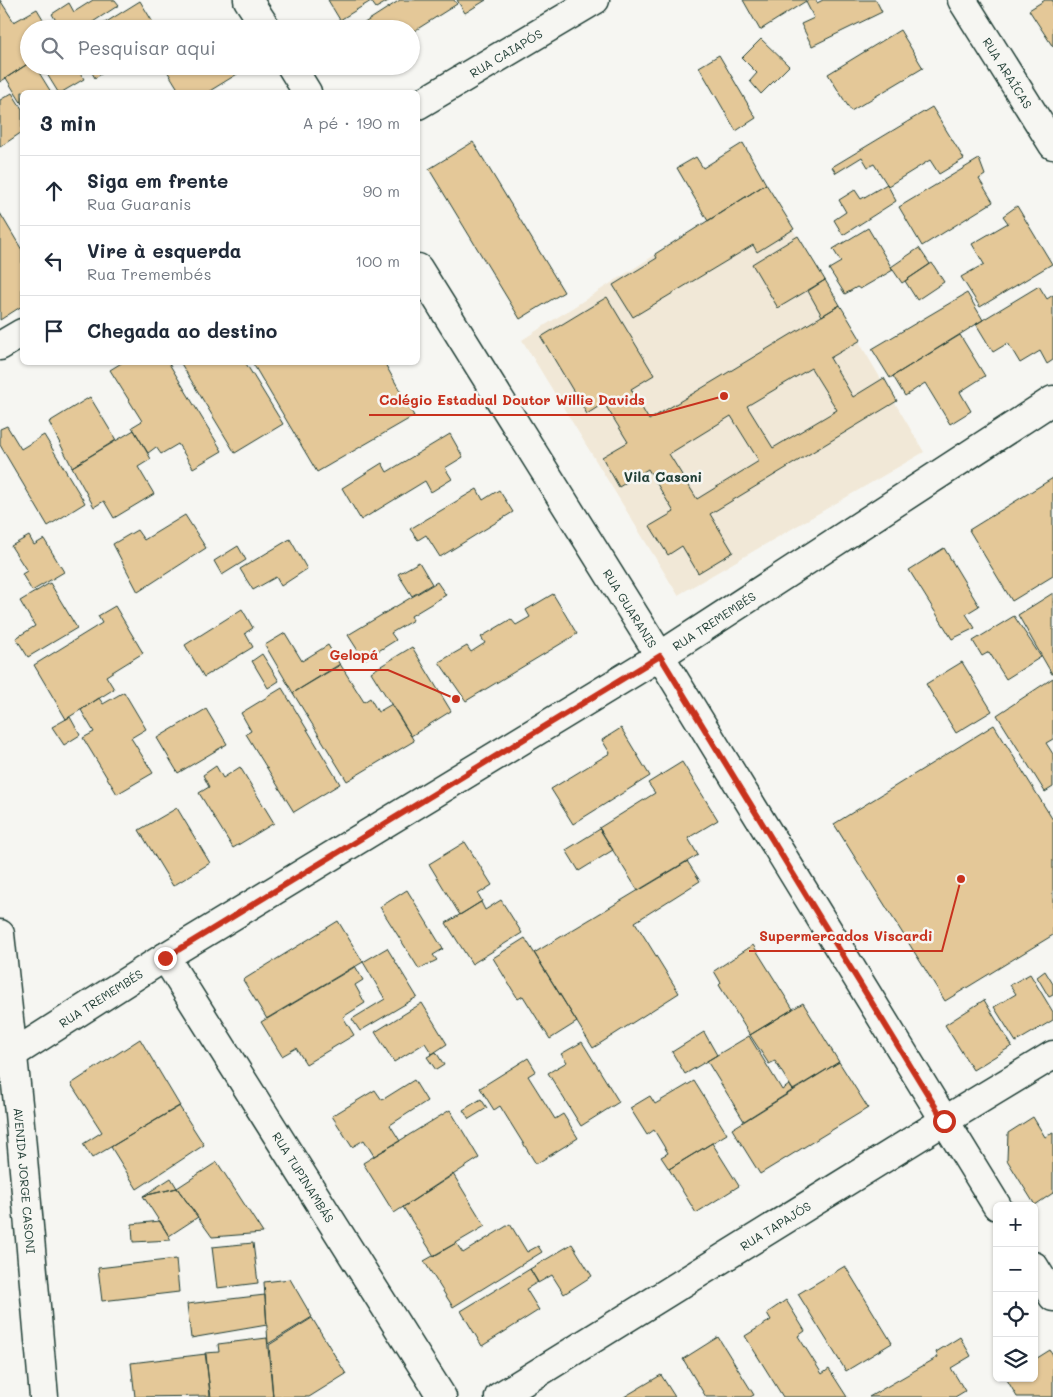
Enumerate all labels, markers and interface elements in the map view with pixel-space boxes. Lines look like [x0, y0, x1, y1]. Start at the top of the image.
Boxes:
search box [20, 20, 420, 75]
street label: RUA CAIAPÓS [466, 25, 545, 81]
icon: search [38, 34, 66, 62]
street label: RUA ARAÍCAS [979, 34, 1036, 112]
text: Pesquisar aqui [78, 35, 216, 60]
text: 3 min [40, 109, 96, 136]
text: A pé · 190 m [302, 112, 400, 133]
text: Siga em frente [87, 168, 228, 193]
icon: ahead [40, 177, 68, 205]
text: 90 m [363, 180, 400, 201]
text: Rua Guaranis [87, 193, 191, 214]
text: Vire à esquerda [87, 238, 242, 263]
icon: left [40, 247, 68, 275]
text: 100 m [355, 250, 400, 271]
text: Rua Tremembés [87, 263, 212, 284]
icon: arrive [40, 317, 68, 345]
text: Chegada ao destino [87, 318, 277, 343]
callout: Colégio Estadual Doutor Willie Davids [369, 386, 655, 415]
text: Colégio Estadual Doutor Willie Davids [379, 390, 645, 409]
district label: Vila Casoni [624, 467, 702, 486]
street label: RUA GUARANIS [600, 566, 661, 651]
street label: RUA TREMEMBÉS [669, 588, 759, 654]
callout: Gelopá [319, 641, 388, 670]
text: Gelopá [330, 645, 379, 664]
callout: Supermercados Viscardi [749, 922, 942, 951]
text: Supermercados Viscardi [759, 926, 933, 945]
route end [154, 947, 177, 970]
street label: RUA TREMEMBÉS [56, 965, 146, 1031]
street label: AVENIDA JORGE CASONI [10, 1107, 39, 1254]
route start [933, 1110, 956, 1133]
street label: RUA TUPINAMBÁS [269, 1129, 338, 1225]
street label: RUA TAPAJÓS [737, 1198, 814, 1254]
map controls [993, 1202, 1038, 1382]
button: + [993, 1202, 1038, 1247]
button: − [993, 1247, 1038, 1292]
button: locate [993, 1292, 1038, 1337]
button: layers [993, 1337, 1038, 1382]

